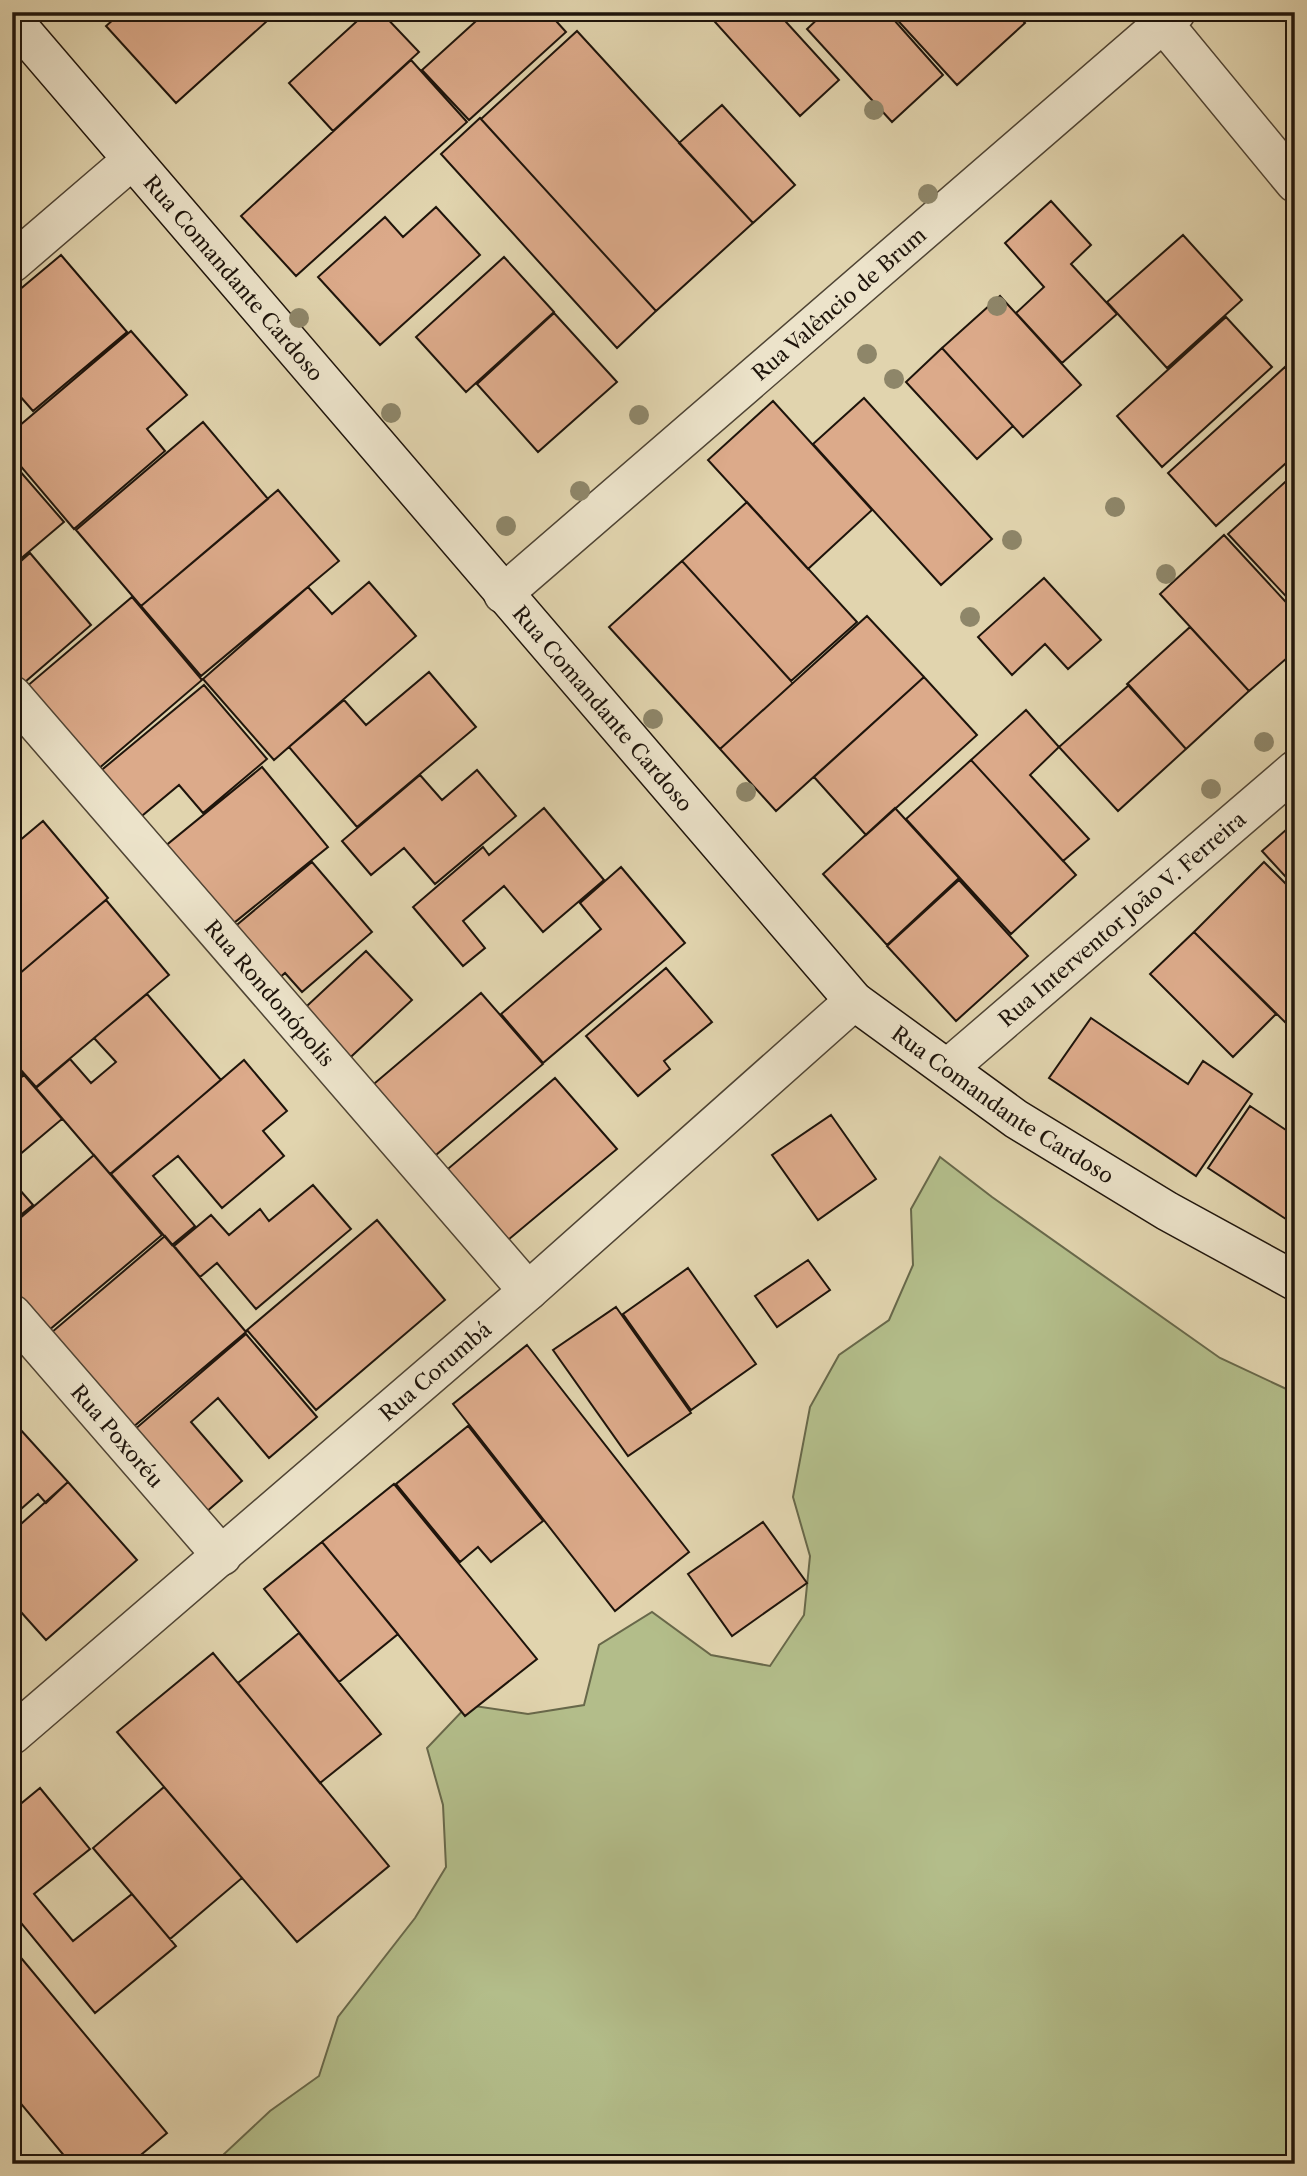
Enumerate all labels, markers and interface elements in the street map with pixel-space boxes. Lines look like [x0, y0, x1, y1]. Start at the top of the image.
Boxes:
street label: Rua Comandante Cardoso [139, 170, 329, 386]
street label: Rua Valêncio de Brum [747, 221, 931, 385]
street label: Rua Comandante Cardoso [508, 600, 698, 816]
street label: Rua Interventor João V. Ferreira [993, 805, 1251, 1032]
street label: Rua Rondonópolis [200, 915, 340, 1071]
street label: Rua Comandante Cardoso [887, 1020, 1119, 1188]
street label: Rua Corumbá [374, 1316, 496, 1426]
street label: Rua Poxoréu [66, 1379, 169, 1492]

